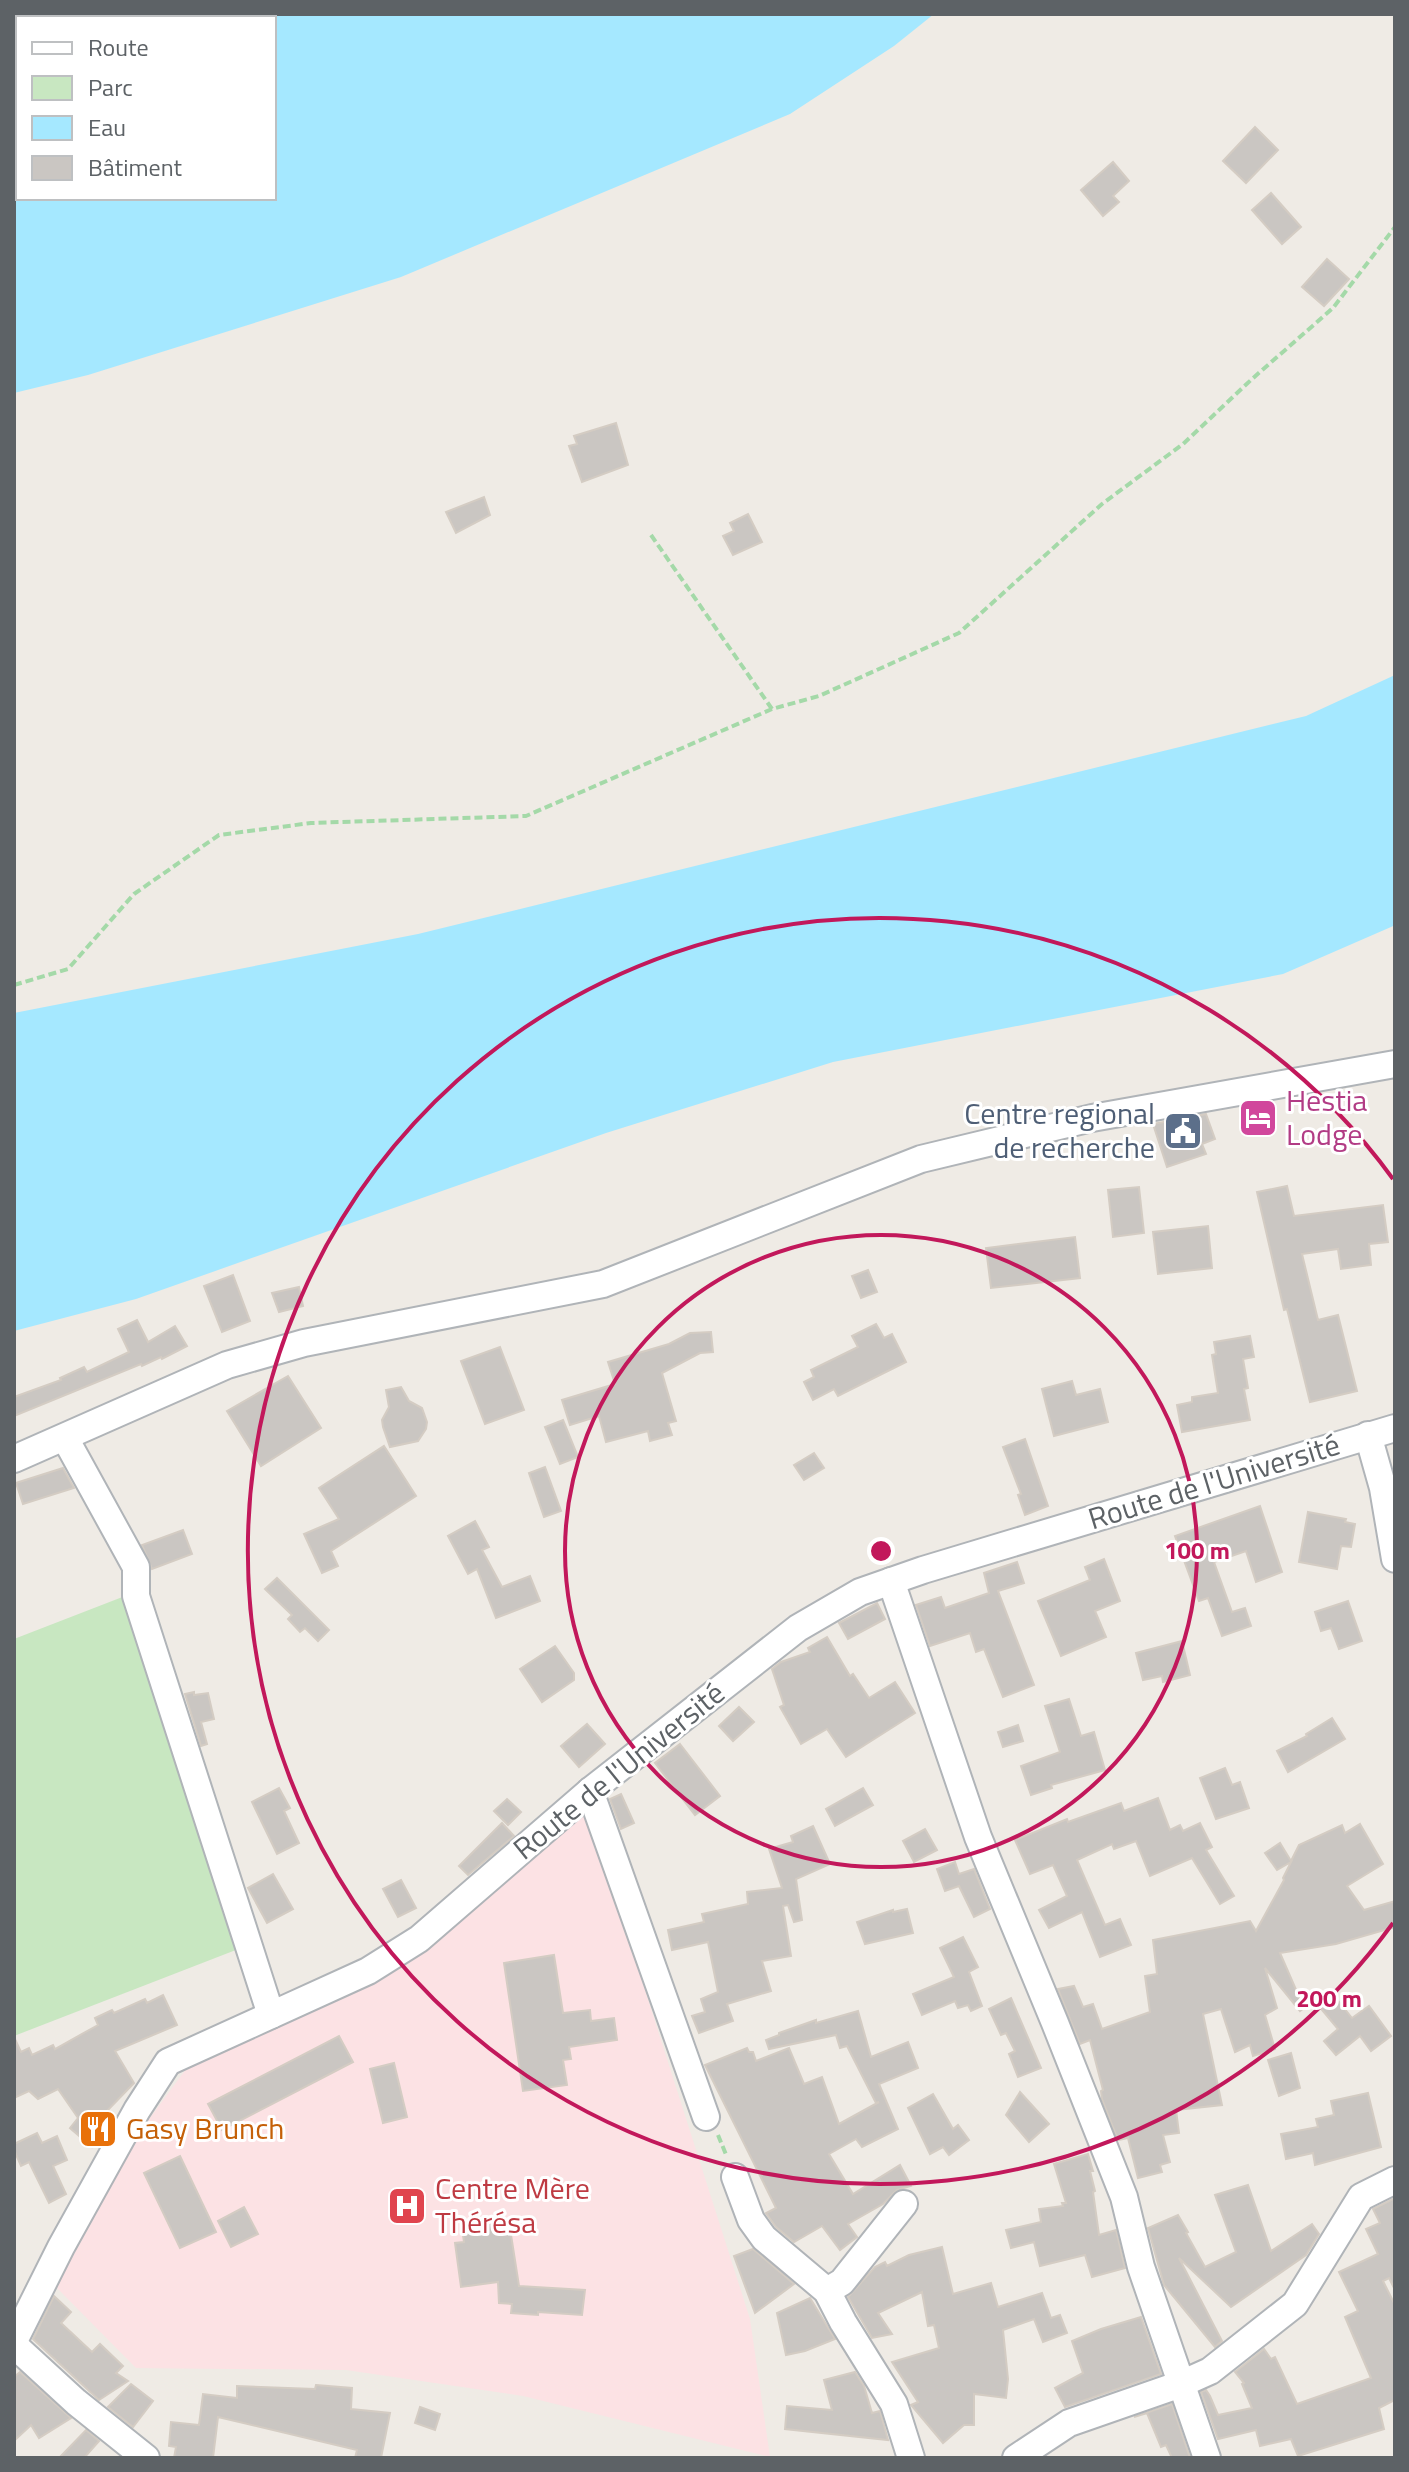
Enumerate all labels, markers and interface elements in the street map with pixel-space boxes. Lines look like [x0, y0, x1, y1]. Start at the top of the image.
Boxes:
legend [16, 16, 276, 200]
text: Route [88, 29, 149, 65]
text: Parc [88, 69, 133, 105]
text: Eau [88, 109, 126, 145]
text: Bâtiment [88, 149, 182, 185]
place label: Hestia Lodge [1286, 1077, 1367, 1157]
place label: Centre regional de recherche [964, 1090, 1155, 1170]
hotel icon: Hestia Lodge [1237, 1097, 1279, 1139]
public building icon: Centre regional de recherche [1162, 1110, 1204, 1152]
street label: Route de l'Université [1082, 1421, 1345, 1541]
text: 100 m [1164, 1532, 1230, 1568]
centre of rings [867, 1537, 895, 1565]
street label: Route de l'Université [502, 1670, 734, 1870]
text: 200 m [1296, 1980, 1362, 2016]
place label: Gasy Brunch [126, 2105, 284, 2151]
restaurant icon: Gasy Brunch [77, 2108, 119, 2150]
place label: Centre Mère Thérésa [435, 2165, 590, 2245]
hospital icon: Centre Mère Thérésa [386, 2185, 428, 2227]

